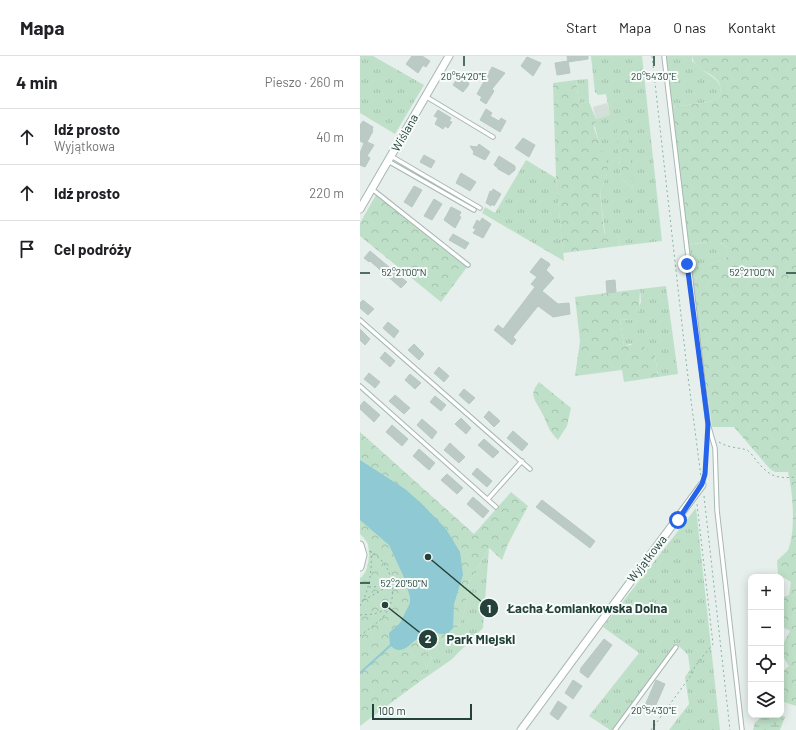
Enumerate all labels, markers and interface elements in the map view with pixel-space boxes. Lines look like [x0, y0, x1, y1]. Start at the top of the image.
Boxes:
text: Mapa [20, 16, 64, 39]
text: Start [566, 19, 597, 36]
text: Mapa [619, 19, 651, 36]
text: O nas [673, 19, 706, 36]
text: Kontakt [728, 19, 776, 36]
text: 20°54'20"E [441, 70, 487, 82]
text: 20°54'30"E [631, 70, 677, 82]
text: 4 min [16, 72, 58, 92]
text: Pieszo · 260 m [265, 74, 344, 90]
street label: Wiślana [388, 111, 420, 154]
text: Idź prosto [54, 120, 120, 138]
icon: ahead [16, 126, 38, 148]
text: 40 m [316, 129, 344, 145]
text: Wyjątkowa [54, 138, 115, 154]
icon: ahead [16, 182, 38, 204]
text: Idź prosto [54, 184, 120, 202]
text: 220 m [309, 185, 344, 201]
icon: arrive [16, 238, 38, 260]
text: Cel podróży [54, 240, 132, 258]
route end [678, 255, 696, 273]
text: 52°21'00"N [381, 266, 427, 278]
text: 52°21'00"N [729, 266, 775, 278]
route start [669, 511, 687, 529]
street label: Wyjątkowa [623, 532, 669, 585]
map controls [748, 574, 784, 718]
button: + [748, 574, 784, 610]
text: 52°20'50"N [381, 577, 427, 589]
callout: Łacha Łomiankowska Dolna [479, 596, 675, 621]
text: Łacha Łomiankowska Dolna [506, 600, 667, 616]
text: 1 [487, 601, 491, 615]
button: − [748, 610, 784, 646]
callout: Park Miejski [418, 626, 523, 651]
text: 2 [425, 631, 432, 645]
text: Park Miejski [447, 631, 515, 647]
button: locate [748, 646, 784, 682]
button: layers [748, 682, 784, 718]
scale bar [372, 702, 472, 721]
text: 100 m [378, 704, 406, 717]
text: 20°54'30"E [631, 704, 677, 716]

